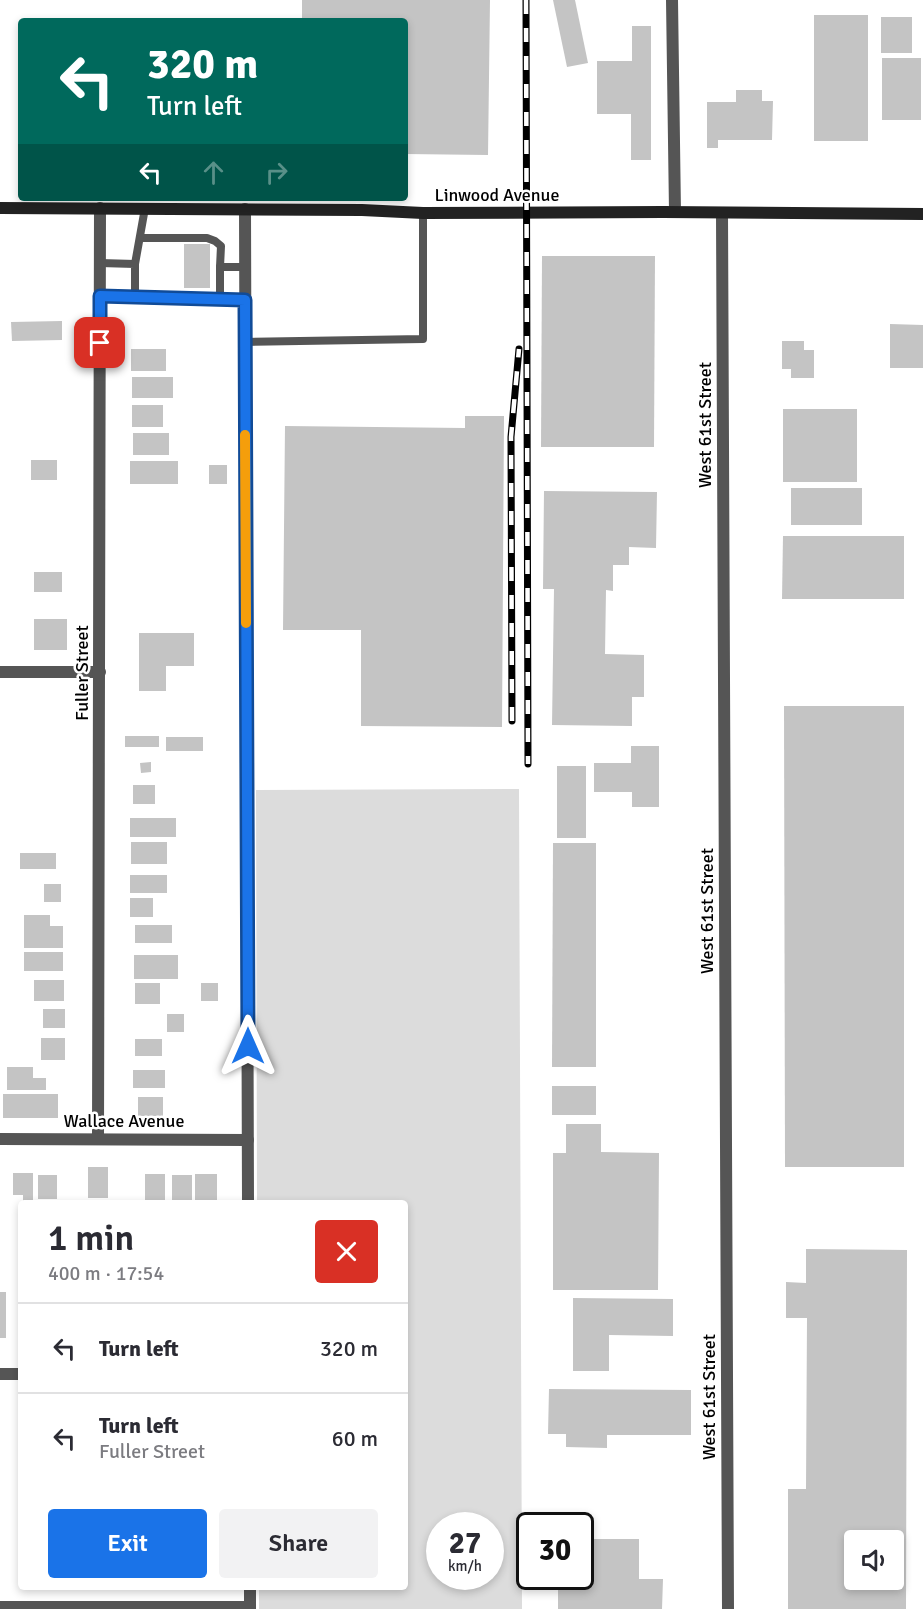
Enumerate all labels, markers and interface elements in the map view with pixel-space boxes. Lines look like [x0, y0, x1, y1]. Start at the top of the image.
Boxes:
text: 320 m [147, 39, 258, 90]
icon: left [48, 42, 126, 120]
text: Turn left [147, 90, 242, 123]
icon: left [134, 156, 167, 189]
icon: ahead [197, 156, 230, 189]
icon: right [260, 156, 293, 189]
street label: Linwood Avenue [435, 184, 559, 206]
pin [74, 317, 125, 368]
icon: arrive [83, 326, 116, 359]
street label: West 61st Street [694, 362, 716, 488]
street label: Fuller Street [71, 625, 93, 721]
street label: West 61st Street [696, 848, 718, 974]
position arrow [216, 1014, 280, 1078]
street label: Wallace Avenue [64, 1110, 184, 1132]
text: 1 min [48, 1216, 134, 1261]
button: close [315, 1220, 378, 1283]
text: 400 m · 17:54 [48, 1261, 164, 1286]
icon: left [48, 1332, 81, 1365]
street label: West 61st Street [698, 1334, 720, 1460]
text: Turn left [99, 1335, 179, 1362]
text: 320 m [320, 1335, 378, 1362]
text: Turn left [99, 1412, 179, 1439]
icon: left [48, 1422, 81, 1455]
text: 60 m [332, 1425, 378, 1452]
text: Fuller Street [99, 1439, 205, 1464]
button: Exit [48, 1509, 207, 1578]
button: Share [219, 1509, 378, 1578]
speed limit sign: 30 [516, 1512, 594, 1590]
text: 27 [449, 1525, 481, 1562]
map controls [844, 1530, 904, 1590]
button: sound [844, 1530, 904, 1590]
text: km/h [448, 1557, 482, 1575]

